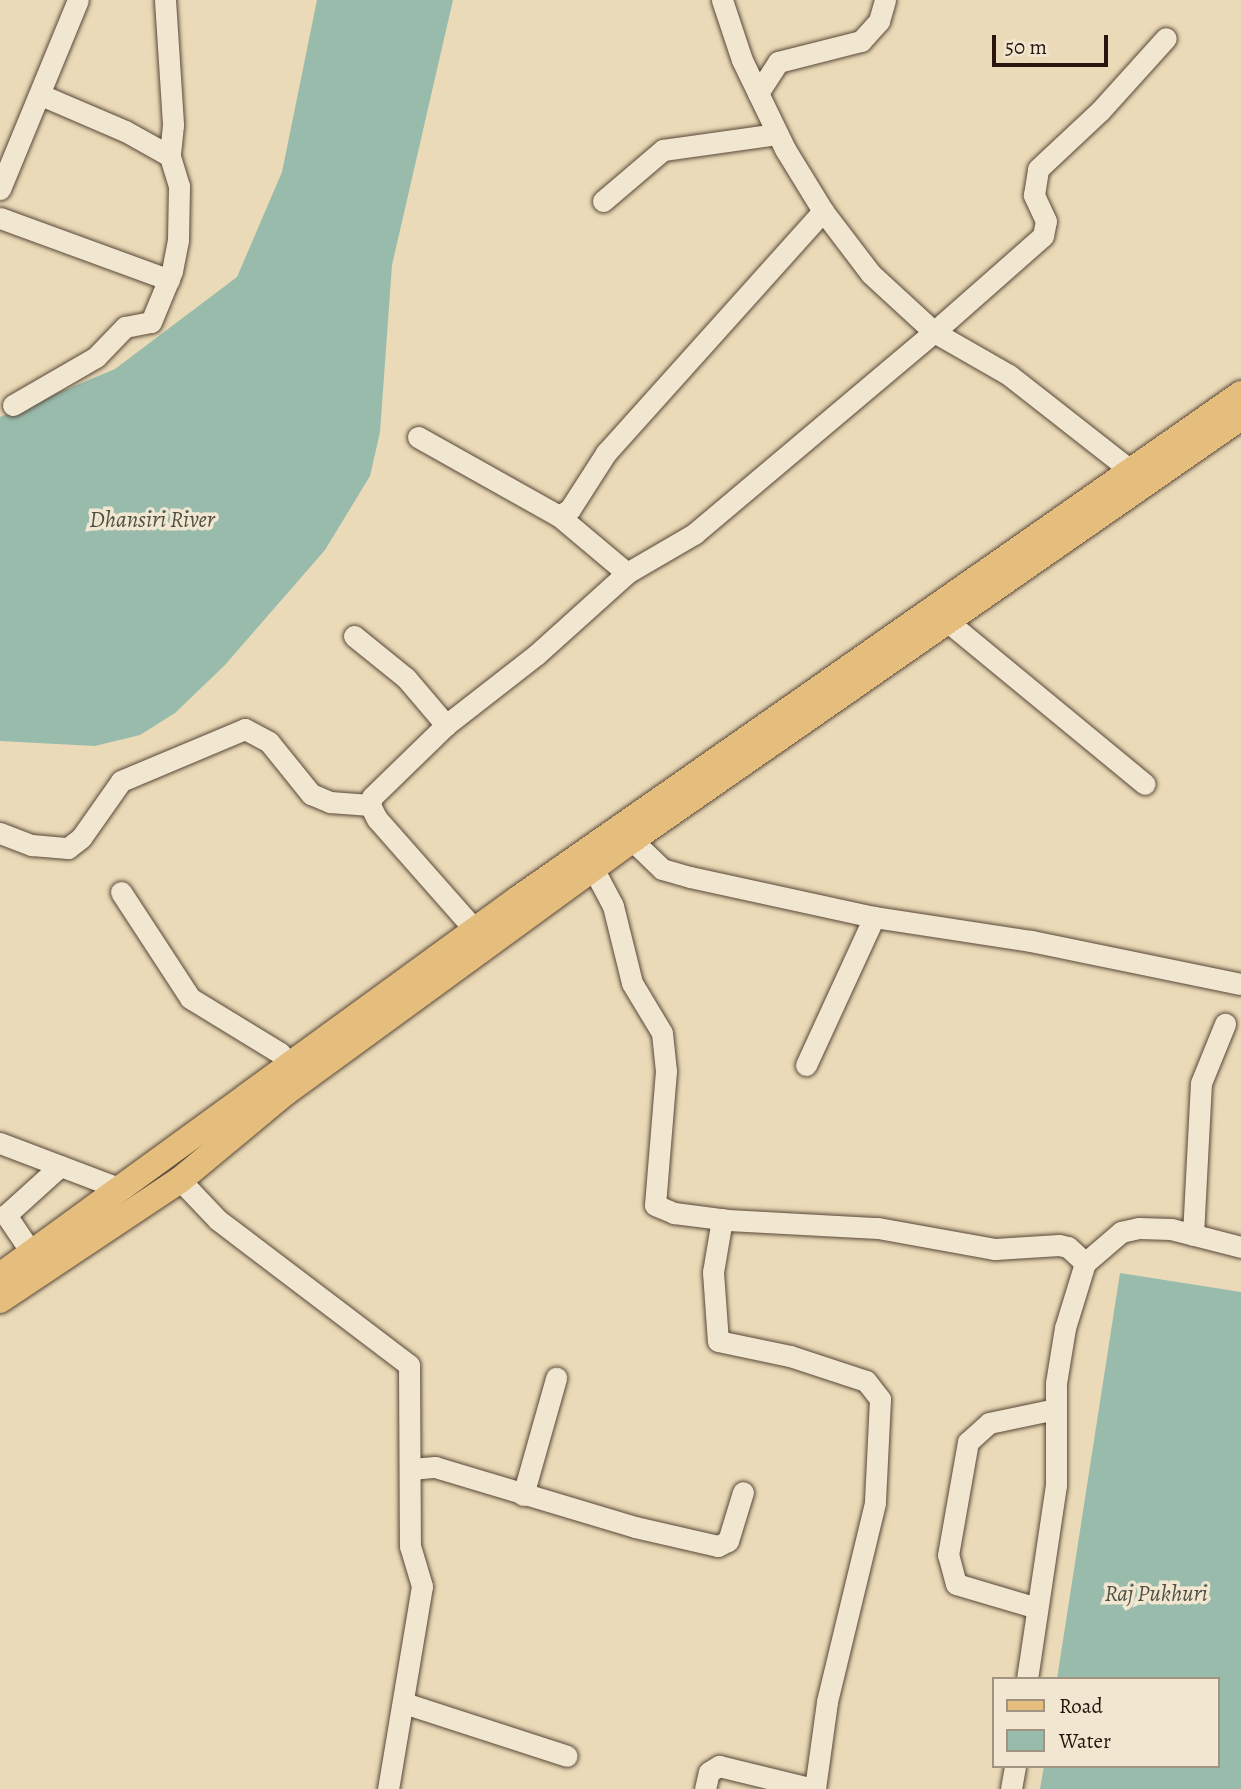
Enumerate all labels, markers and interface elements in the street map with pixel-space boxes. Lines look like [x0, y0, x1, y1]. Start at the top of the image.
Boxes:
scale bar [996, 21, 1112, 65]
text: 50 m [1005, 33, 1047, 61]
water label: Dhansiri River [89, 506, 215, 534]
water label: Raj Pukhuri [1104, 1580, 1208, 1608]
legend [992, 1677, 1220, 1768]
text: Road [1059, 1692, 1103, 1720]
text: Water [1059, 1727, 1111, 1755]

